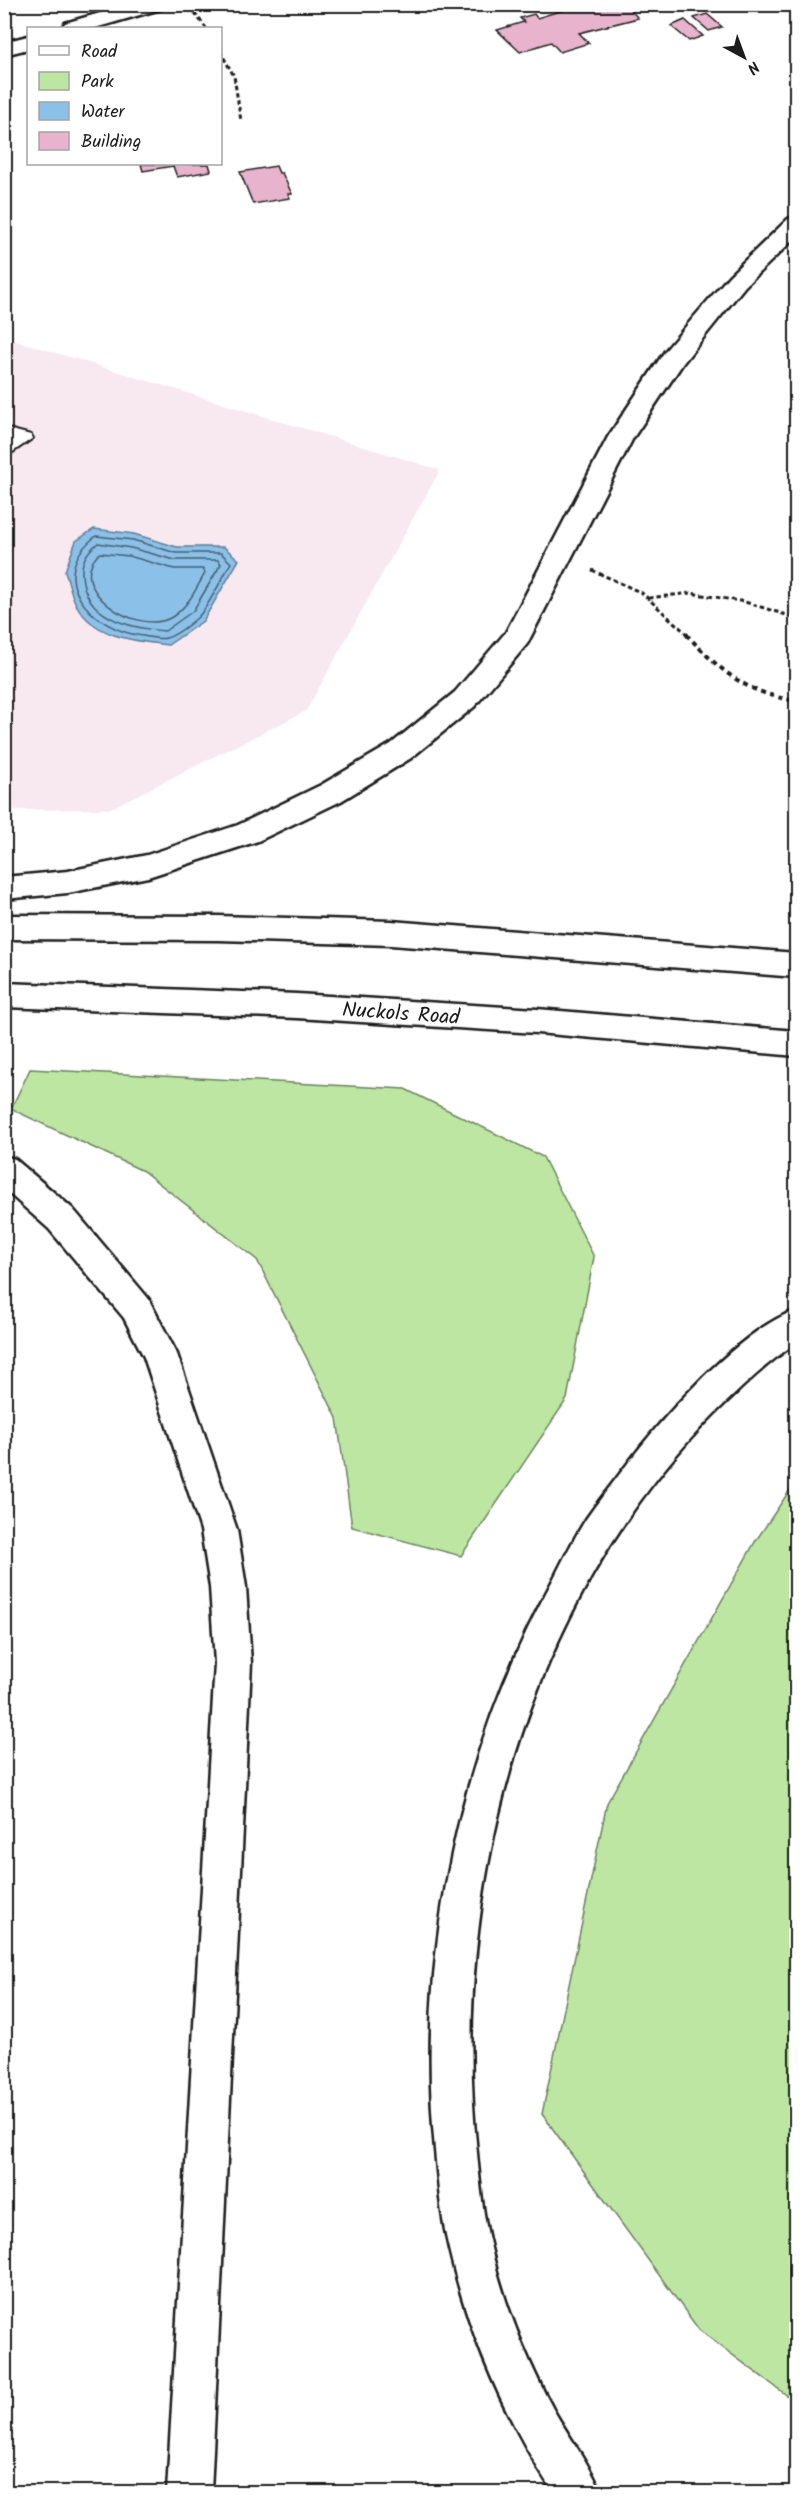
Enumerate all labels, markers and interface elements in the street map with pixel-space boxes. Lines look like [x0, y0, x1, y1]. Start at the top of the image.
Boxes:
legend [27, 27, 222, 165]
north arrow [714, 27, 774, 87]
text: Road [81, 38, 118, 67]
text: N [741, 54, 765, 80]
text: Park [81, 68, 114, 97]
text: Water [81, 98, 126, 127]
text: Building [81, 128, 141, 157]
street label: Nuckols Road [341, 994, 461, 1035]

